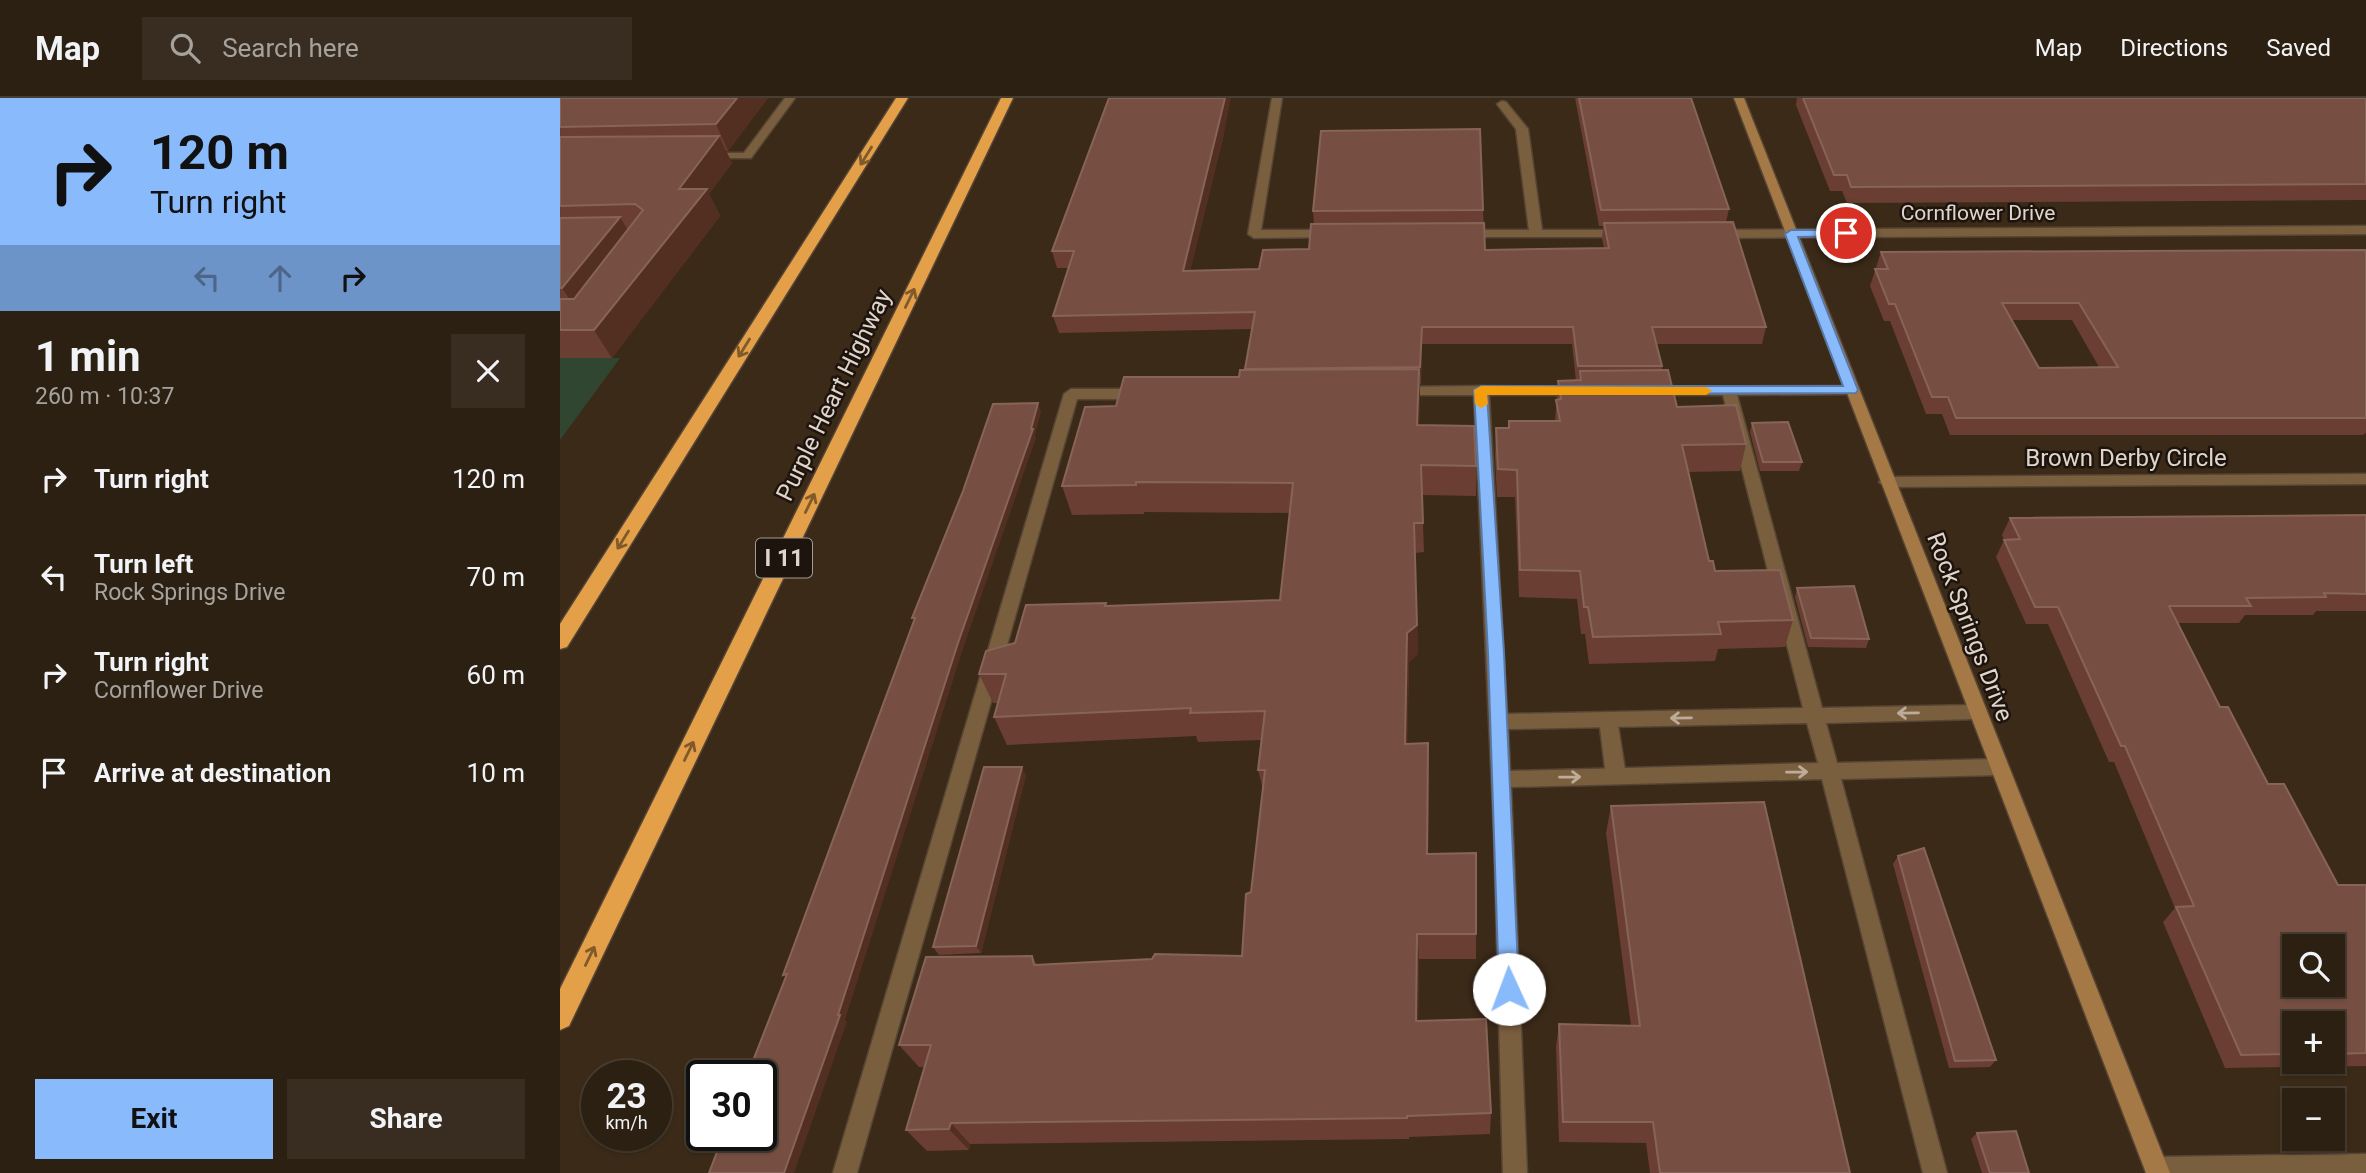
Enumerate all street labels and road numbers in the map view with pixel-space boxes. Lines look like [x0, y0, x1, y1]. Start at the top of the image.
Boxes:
street label: Cornflower Drive [1901, 201, 2055, 225]
street label: Purple Heart Highway [771, 284, 898, 505]
street label: Brown Derby Circle [2025, 444, 2227, 472]
street label: Rock Springs Drive [1921, 529, 2019, 725]
road number: I 11 [756, 538, 812, 578]

